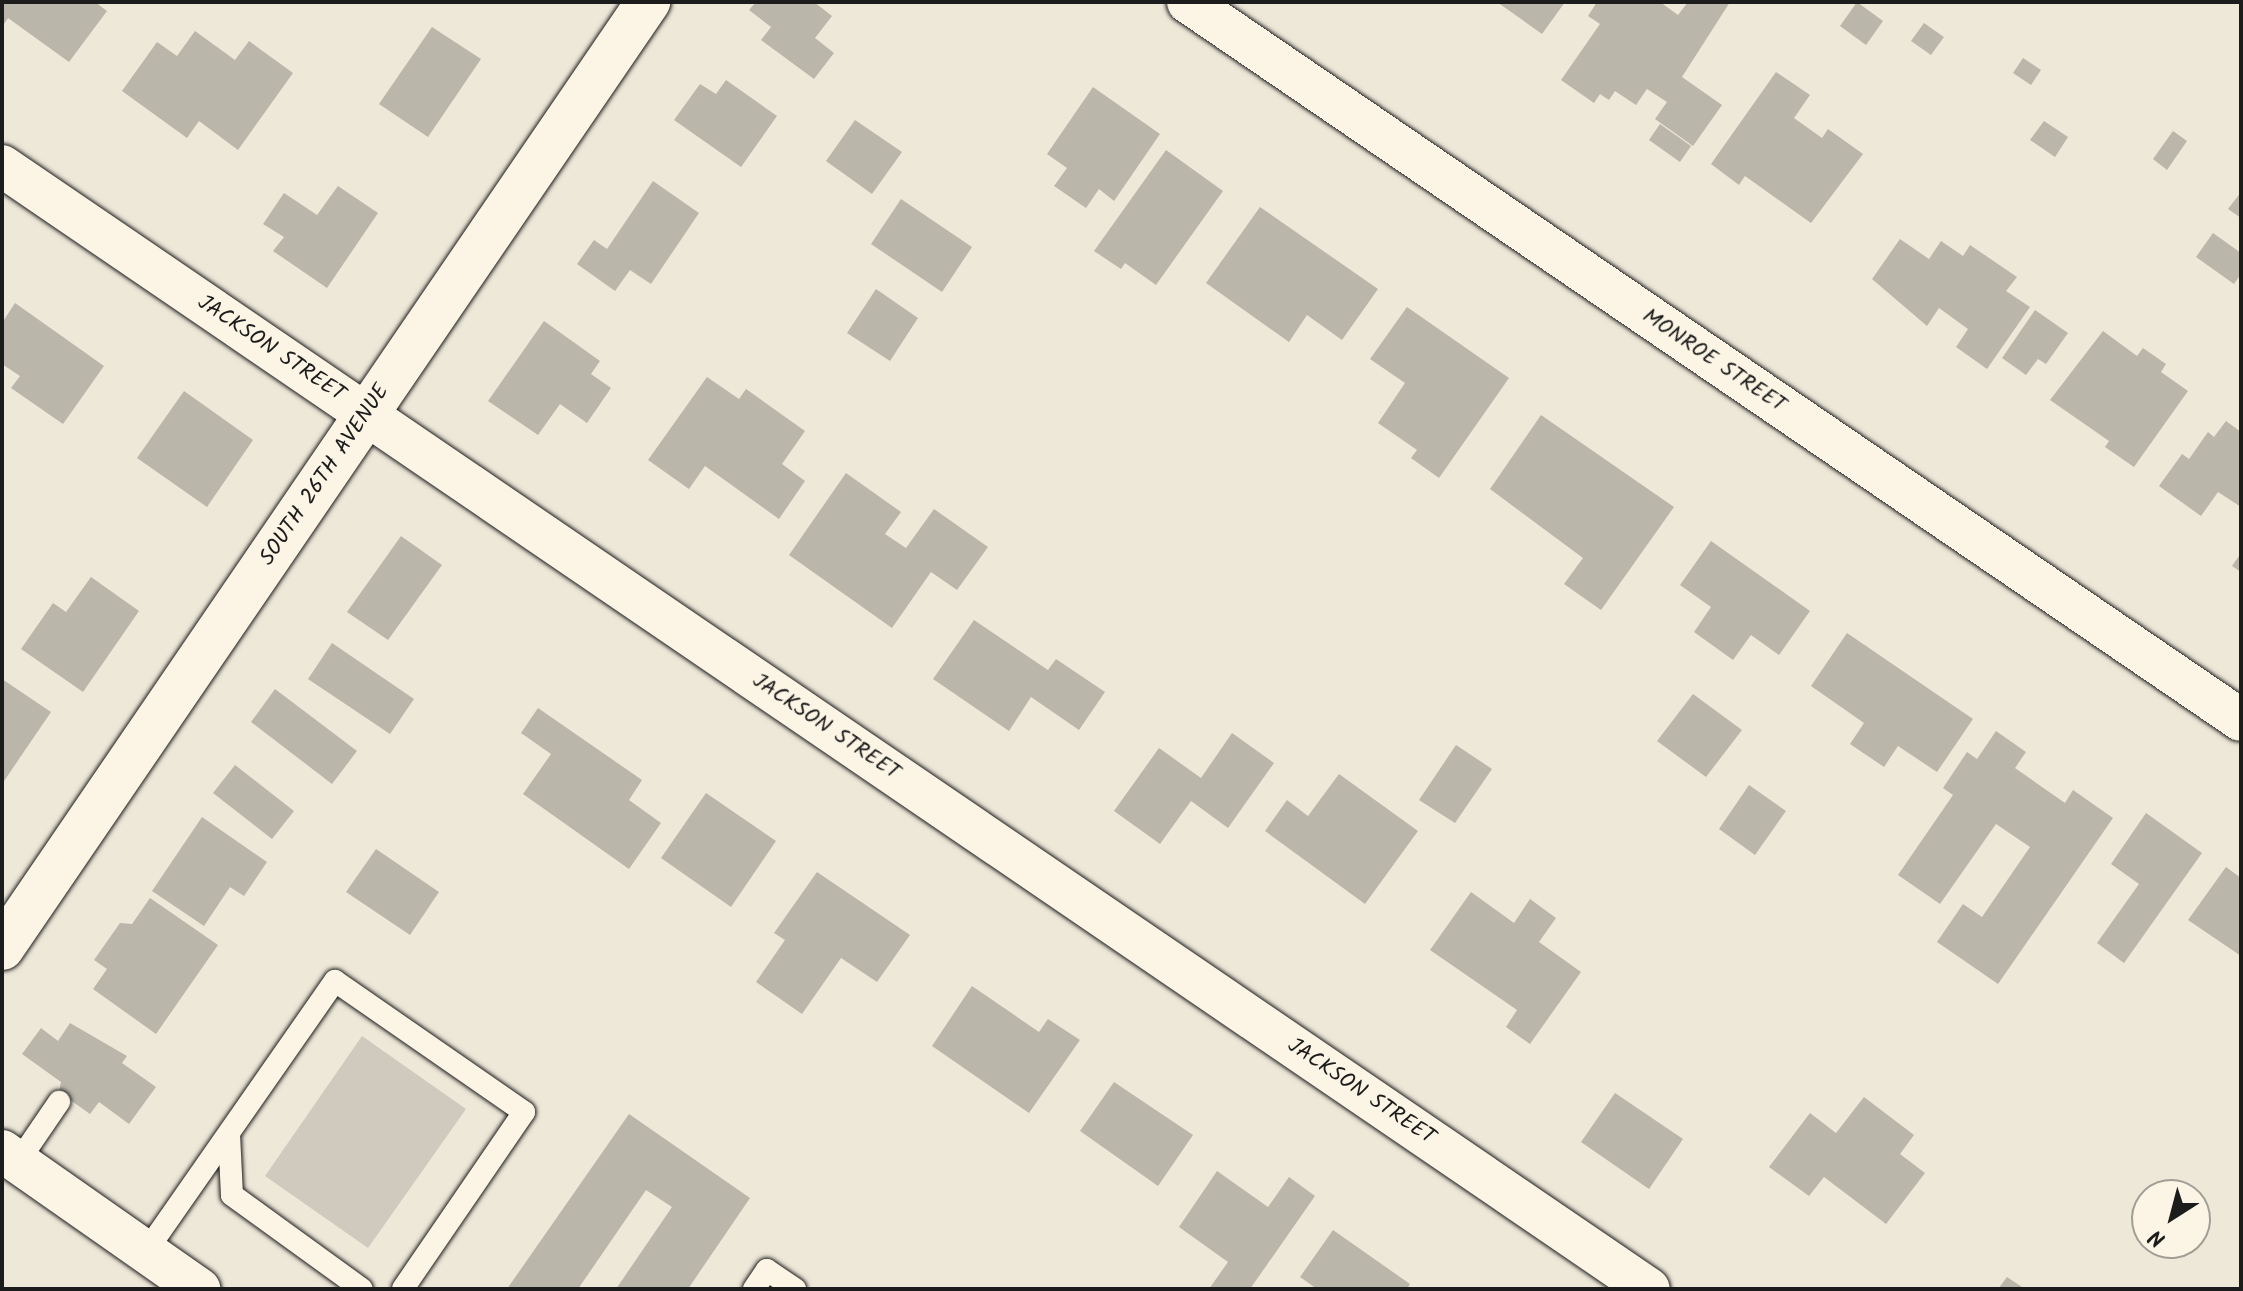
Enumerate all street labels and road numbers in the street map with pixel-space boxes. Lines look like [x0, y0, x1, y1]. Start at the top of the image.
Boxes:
street label: JACKSON STREET [192, 290, 350, 408]
street label: MONROE STREET [1637, 303, 1791, 419]
street label: SOUTH 26TH AVENUE [255, 379, 395, 571]
street label: JACKSON STREET [747, 668, 905, 786]
street label: JACKSON STREET [1282, 1033, 1440, 1151]

